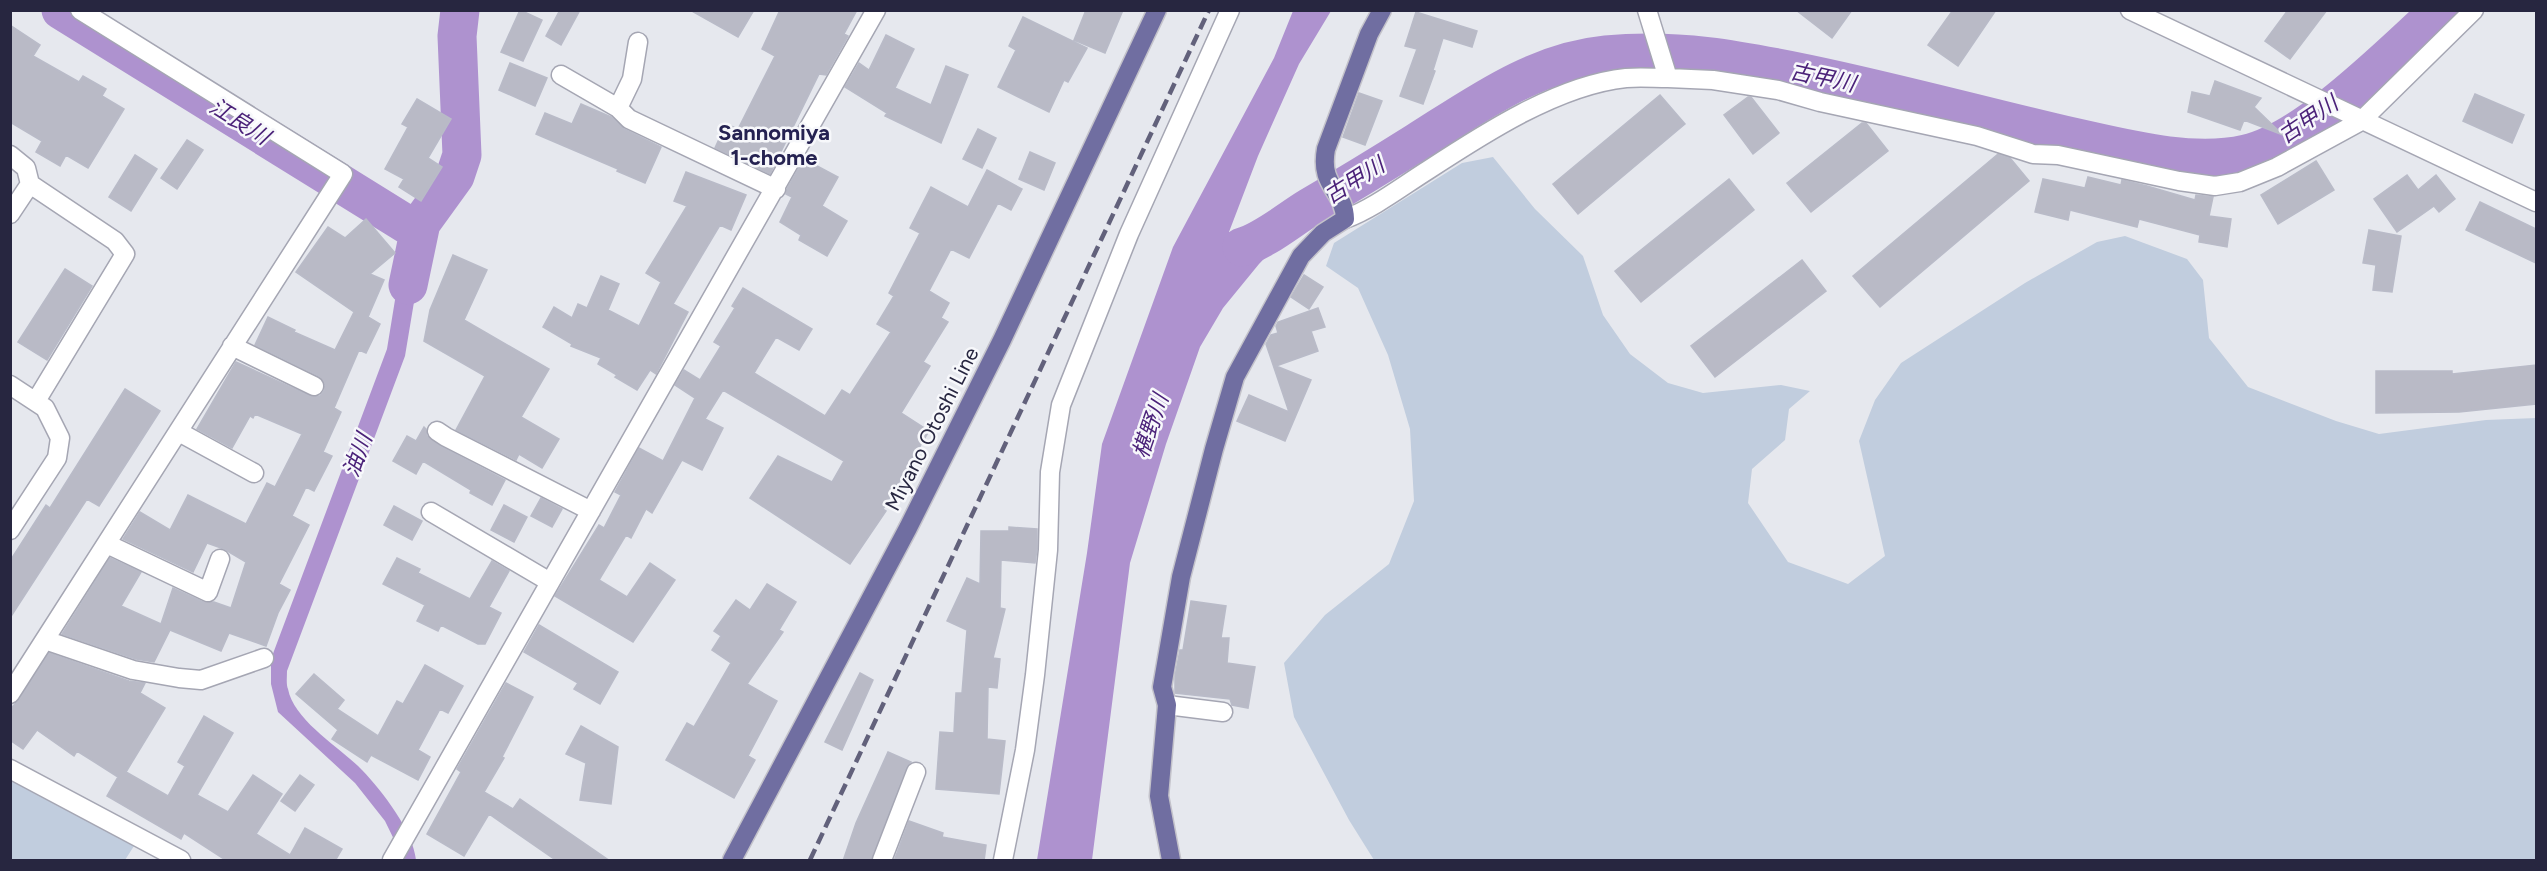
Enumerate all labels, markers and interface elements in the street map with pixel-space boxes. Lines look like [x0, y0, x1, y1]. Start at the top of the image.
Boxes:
water label: 古甲川 [1788, 57, 1860, 98]
water label: 古甲川 [2273, 89, 2345, 149]
water label: 江良川 [205, 92, 277, 151]
district label: Sannomiya 1-chome [718, 119, 830, 171]
water label: 古甲川 [1319, 150, 1391, 209]
street label: Miyano Otoshi Line [880, 343, 984, 515]
water label: 椹野川 [1127, 389, 1175, 462]
water label: 油川 [337, 428, 378, 480]

